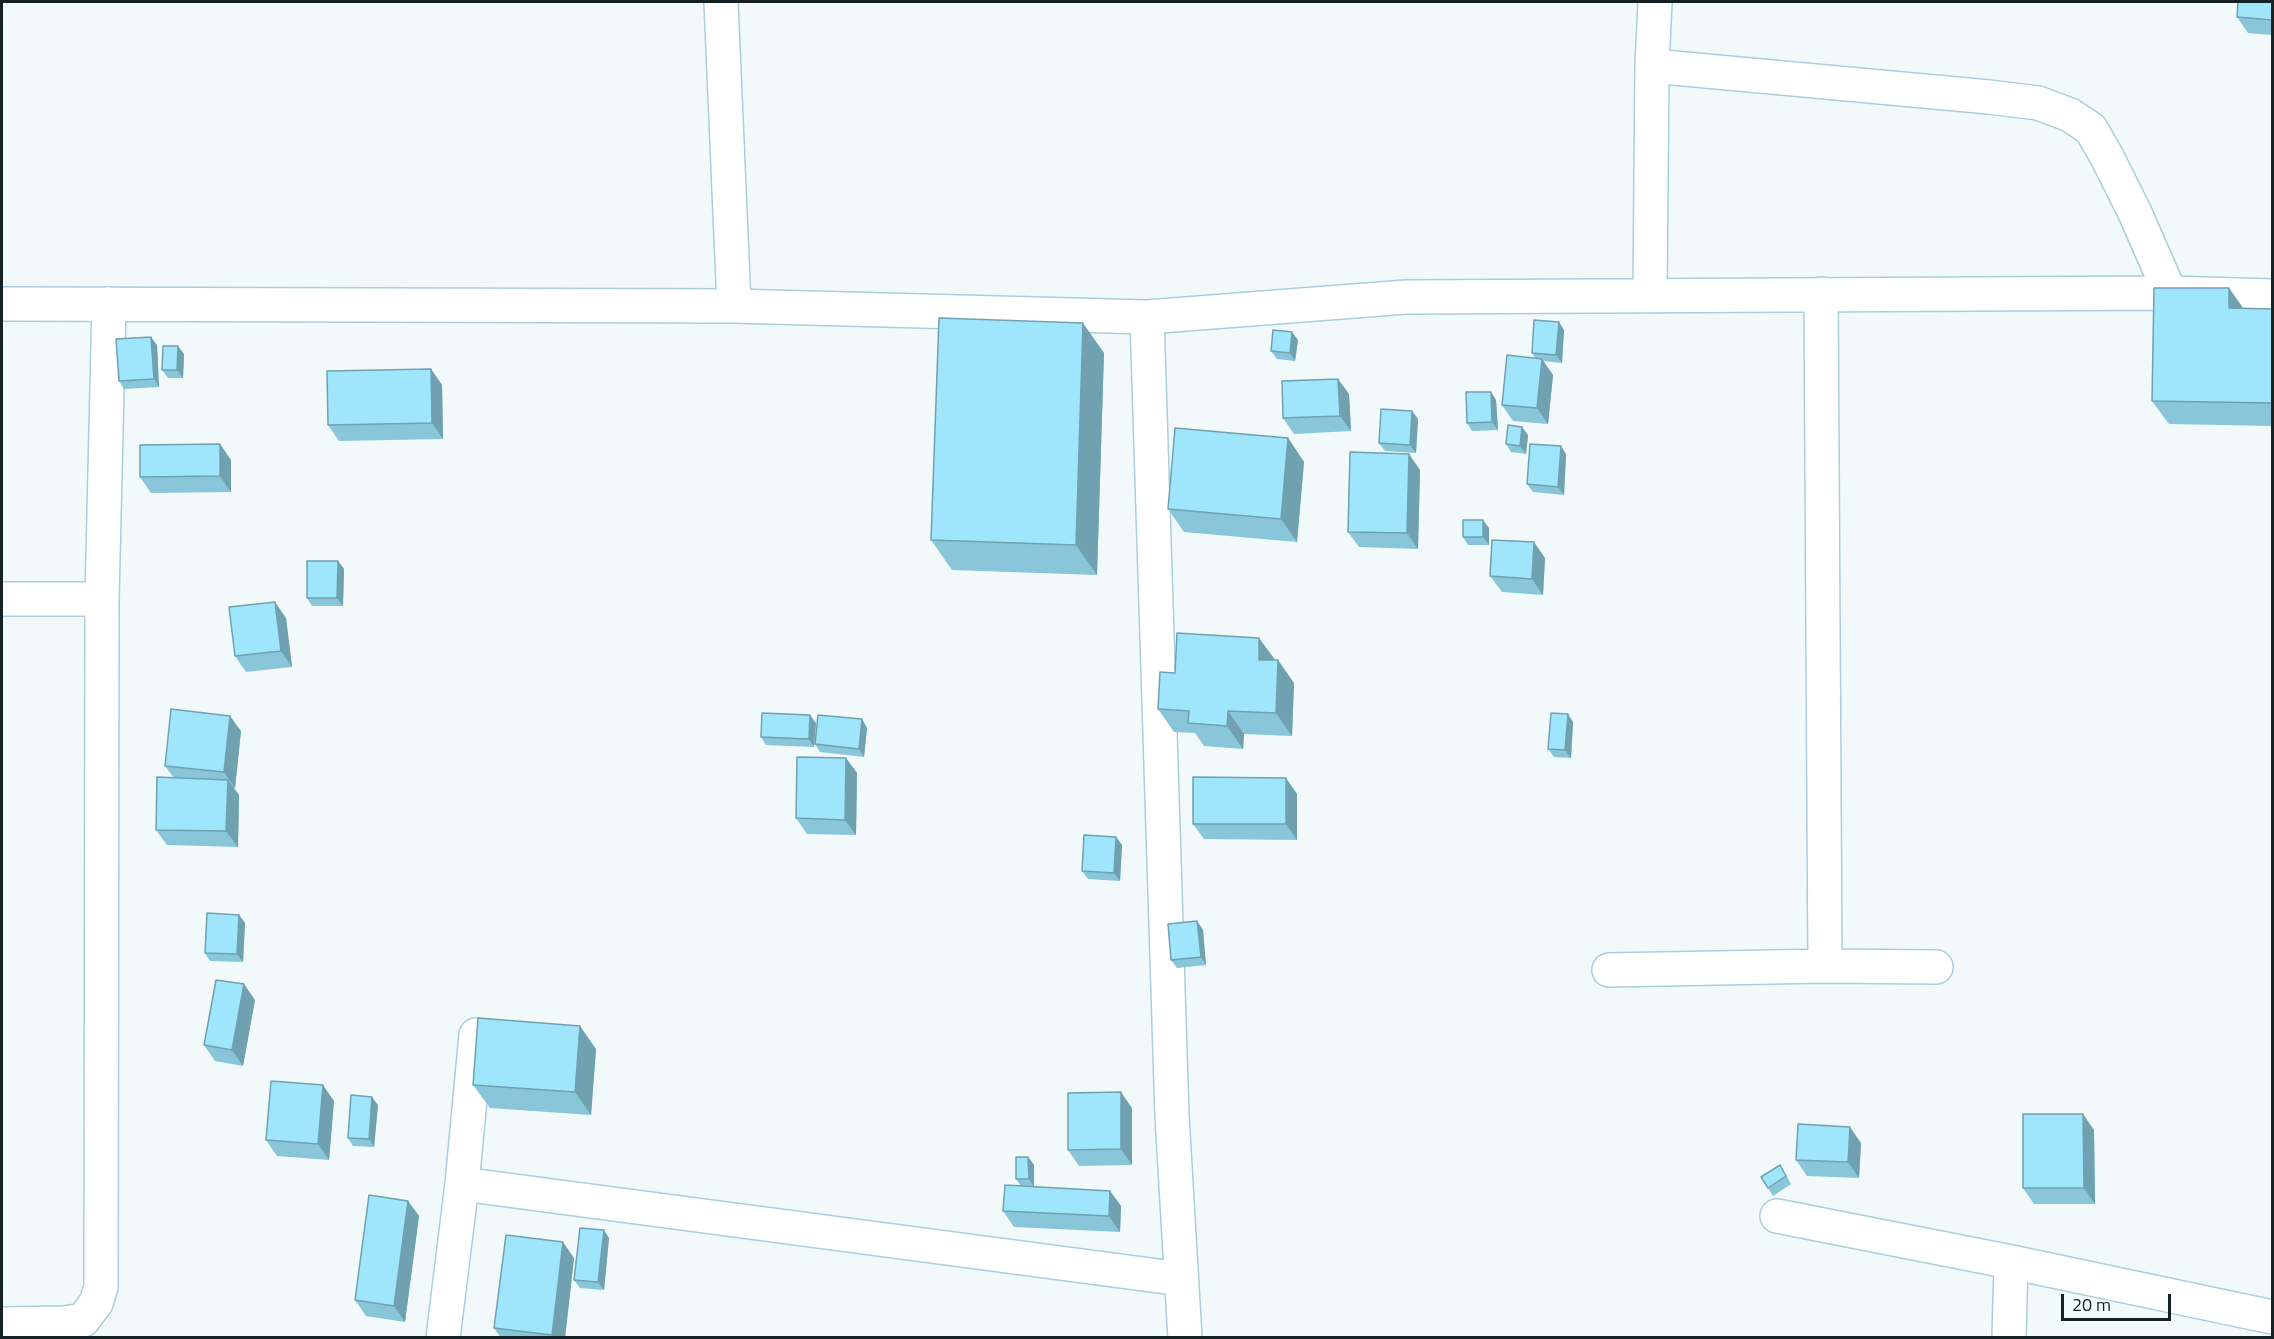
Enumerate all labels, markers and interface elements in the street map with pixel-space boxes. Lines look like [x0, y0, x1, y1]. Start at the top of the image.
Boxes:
scale bar [2064, 1282, 2174, 1320]
text: 20 m [2072, 1291, 2111, 1318]

